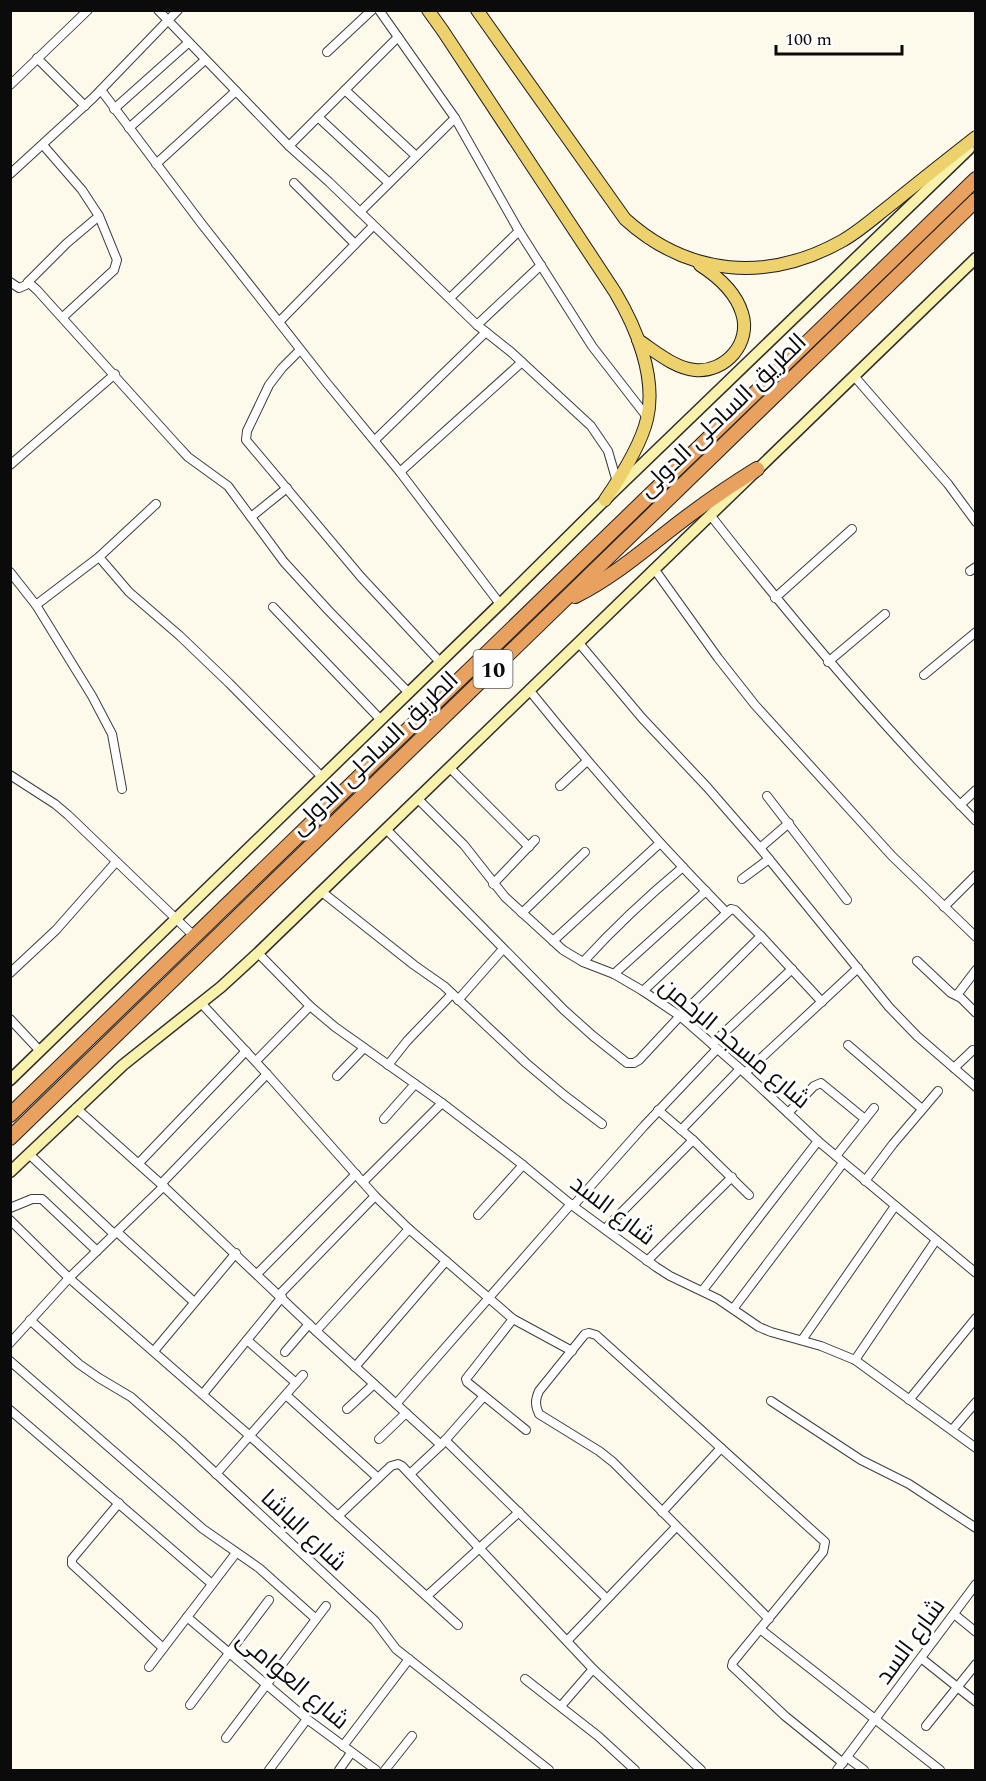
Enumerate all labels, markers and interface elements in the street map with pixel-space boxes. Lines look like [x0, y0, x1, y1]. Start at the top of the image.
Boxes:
scale bar [776, 18, 902, 56]
text: 100 m [785, 26, 832, 53]
street label: الطريق الساحلى الدولى [630, 325, 815, 506]
road number: 10 [474, 650, 512, 688]
street label: الطريق الساحلى الدولى [282, 663, 467, 844]
street label: شارع مسجد الرحمن [651, 969, 818, 1118]
street label: شارع السد [562, 1167, 663, 1255]
street label: شارع الباشا [252, 1481, 355, 1580]
street label: شارع السد [867, 1591, 954, 1692]
street label: شارع العوامى [228, 1623, 357, 1739]

